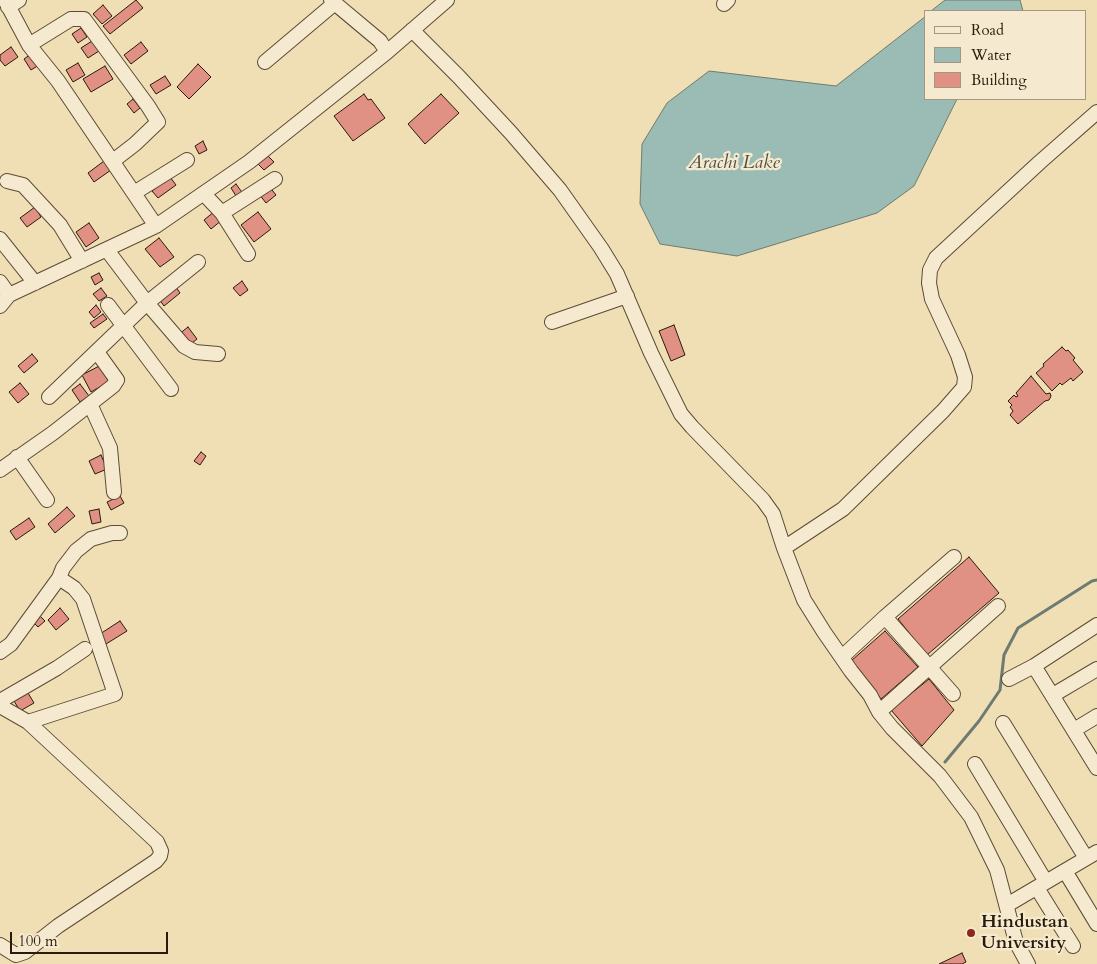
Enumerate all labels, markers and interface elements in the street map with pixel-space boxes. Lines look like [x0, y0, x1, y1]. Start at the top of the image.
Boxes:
legend [924, 10, 1087, 100]
text: Road [971, 20, 1004, 40]
text: Water [971, 45, 1011, 65]
text: Building [971, 70, 1027, 90]
water label: Arachi Lake [688, 153, 780, 175]
place label: Hindustan University [981, 912, 1068, 954]
scale bar [12, 922, 170, 954]
marker: Hindustan University [965, 927, 977, 939]
text: 100 m [18, 931, 58, 951]

